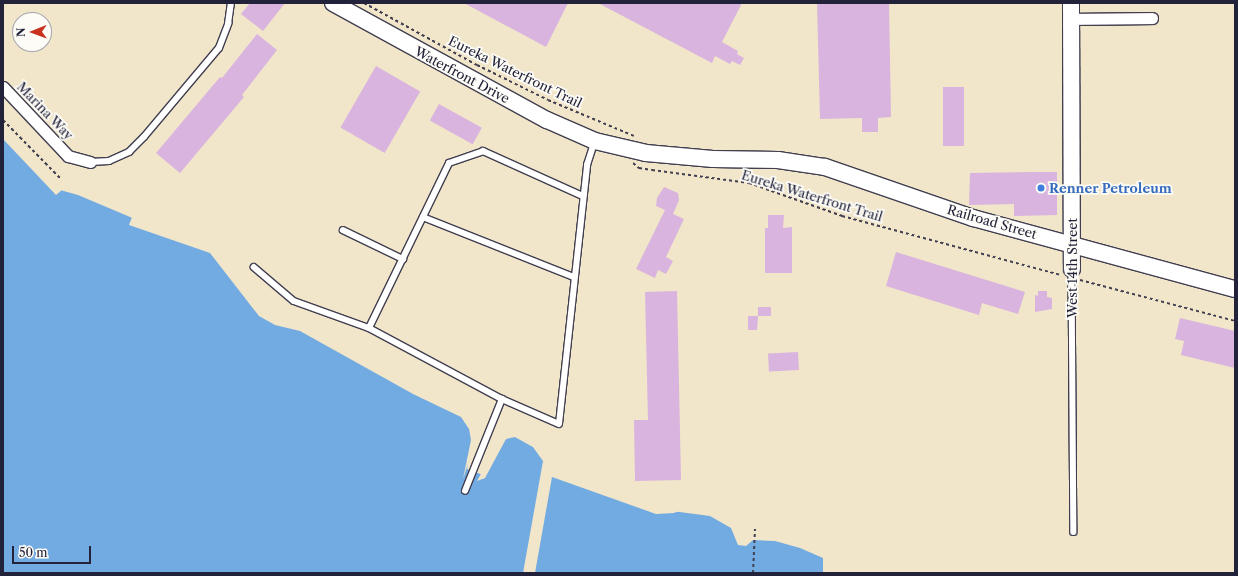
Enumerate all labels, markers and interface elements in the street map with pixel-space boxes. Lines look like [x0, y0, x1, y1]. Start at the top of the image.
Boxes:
north arrow [12, 12, 52, 52]
text: N [14, 27, 28, 37]
street label: Eureka Waterfront Trail [445, 33, 585, 111]
street label: Waterfront Drive [412, 43, 512, 107]
street label: Marina Way [13, 79, 77, 143]
street label: Eureka Waterfront Trail [739, 167, 885, 225]
place label: Renner Petroleum [1049, 180, 1172, 196]
marker: Renner Petroleum [1036, 183, 1046, 193]
street label: Railroad Street [945, 202, 1039, 242]
street label: West 14th Street [1064, 218, 1080, 318]
scale bar [14, 538, 93, 564]
text: 50 m [19, 545, 48, 560]

